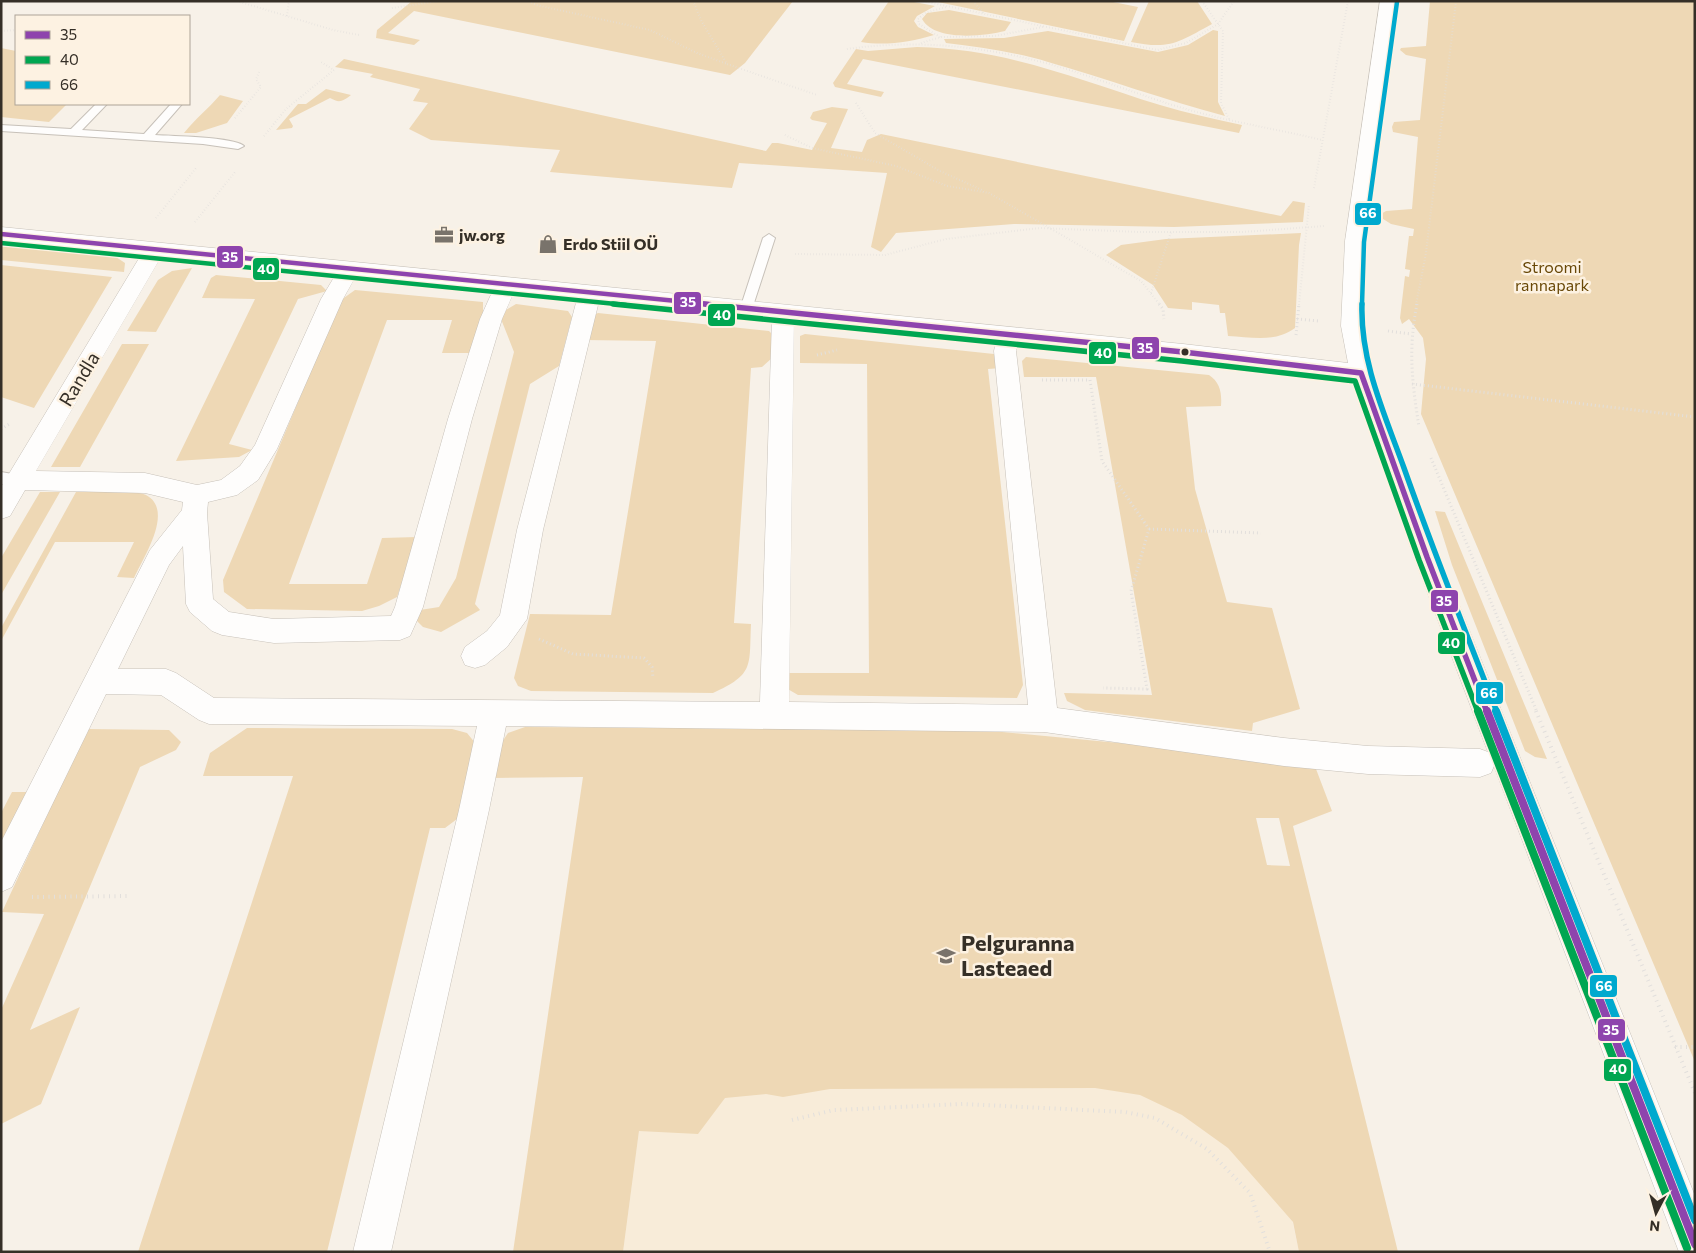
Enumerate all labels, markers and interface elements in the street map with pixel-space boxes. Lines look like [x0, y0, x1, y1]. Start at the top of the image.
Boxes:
legend [15, 15, 190, 105]
text: 35 [60, 25, 77, 43]
text: 40 [60, 50, 79, 68]
text: 66 [60, 75, 78, 93]
line badge: 66 [1354, 202, 1382, 226]
text: 66 [1359, 204, 1377, 221]
office icon: jw.org [433, 224, 455, 246]
place label: jw.org [458, 225, 505, 244]
shop icon: Erdo Stiil OÜ [537, 233, 559, 255]
place label: Erdo Stiil OÜ [563, 234, 658, 253]
line badge: 35 [216, 245, 244, 269]
text: 35 [222, 248, 238, 265]
line badge: 40 [252, 257, 280, 281]
park label: Stroomi rannapark [1515, 257, 1589, 294]
text: 40 [257, 260, 275, 277]
line badge: 35 [673, 291, 702, 315]
text: 35 [680, 293, 696, 310]
line badge: 40 [707, 303, 736, 327]
text: 40 [713, 306, 731, 323]
line badge: 35 [1131, 336, 1160, 360]
text: 35 [1137, 339, 1153, 356]
line badge: 40 [1088, 341, 1117, 365]
text: 40 [1094, 344, 1112, 361]
street label: Randla [53, 347, 104, 410]
unlabelled marker [1180, 347, 1190, 357]
line badge: 35 [1430, 589, 1459, 613]
text: 35 [1436, 592, 1452, 609]
line badge: 40 [1437, 631, 1466, 655]
text: 40 [1442, 634, 1460, 651]
line badge: 66 [1475, 681, 1504, 705]
text: 66 [1480, 684, 1498, 701]
place label: Pelguranna Lasteaed [961, 929, 1075, 981]
school or university icon: Pelguranna Lasteaed [935, 945, 957, 967]
line badge: 66 [1589, 974, 1618, 998]
text: 66 [1595, 977, 1613, 994]
line badge: 35 [1597, 1018, 1626, 1042]
text: 35 [1603, 1021, 1619, 1038]
line badge: 40 [1603, 1058, 1632, 1082]
text: 40 [1609, 1060, 1627, 1077]
north arrow [1631, 1188, 1681, 1238]
text: N [1648, 1217, 1661, 1235]

